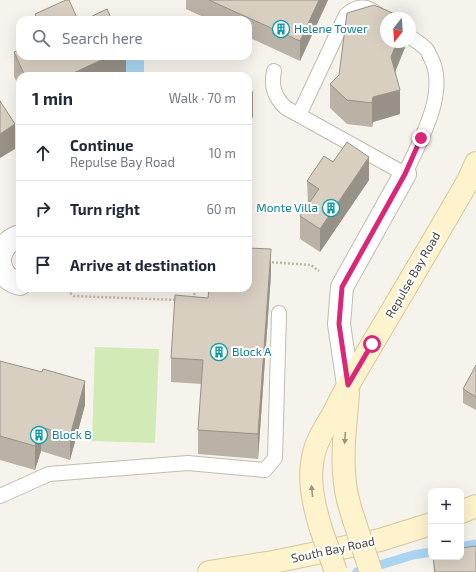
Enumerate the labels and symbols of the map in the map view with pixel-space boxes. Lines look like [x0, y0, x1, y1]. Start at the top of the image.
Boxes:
north arrow [380, 12, 416, 48]
building icon: Helene Tower [271, 19, 291, 39]
place label: Helene Tower [294, 21, 368, 35]
route end [412, 129, 430, 147]
building icon: Monte Villa [321, 198, 341, 218]
place label: Monte Villa [256, 200, 318, 214]
street label: Repulse Bay Road [382, 229, 442, 320]
route start [363, 335, 381, 353]
building icon: Block A [209, 342, 229, 362]
place label: Block A [232, 344, 272, 358]
building icon: Block B [29, 425, 49, 445]
place label: Block B [52, 427, 92, 441]
one-way arrow [341, 432, 348, 444]
one-way arrow [309, 485, 315, 497]
street label: South Bay Road [290, 533, 376, 565]

